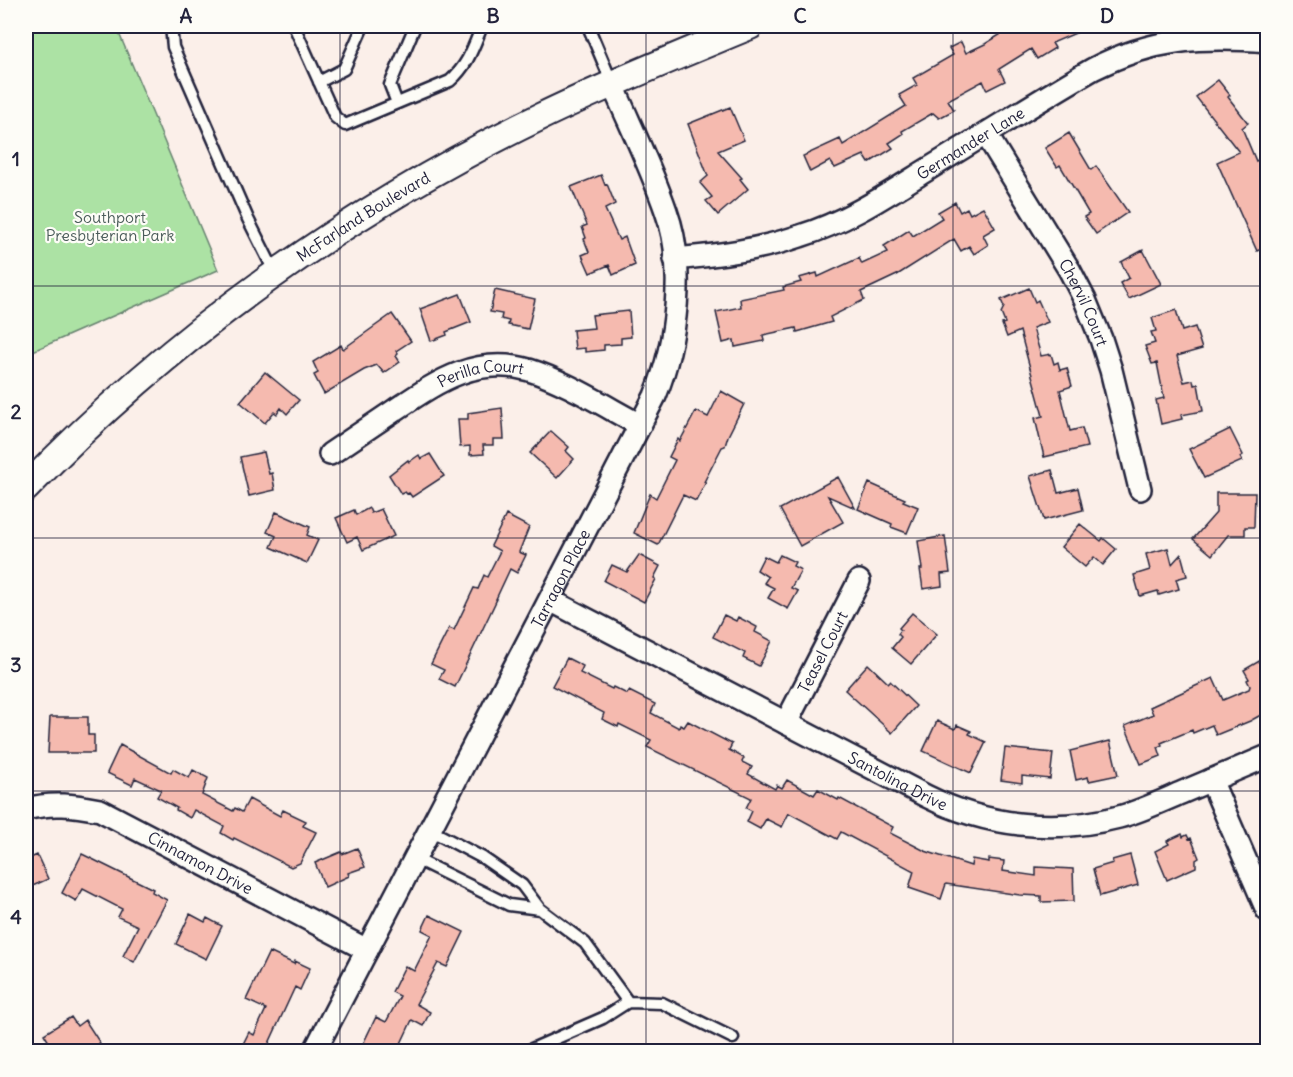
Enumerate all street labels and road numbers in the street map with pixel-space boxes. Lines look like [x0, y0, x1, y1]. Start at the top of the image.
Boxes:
street label: Germander Lane [913, 102, 1028, 184]
street label: McFarland Boulevard [292, 167, 433, 266]
street label: Chervil Court [1055, 255, 1113, 349]
street label: Perilla Court [434, 356, 526, 392]
street label: Tarragon Place [527, 526, 594, 631]
street label: Teasel Court [793, 607, 852, 696]
street label: Santolina Drive [845, 747, 950, 814]
street label: Cinnamon Drive [144, 827, 256, 898]

